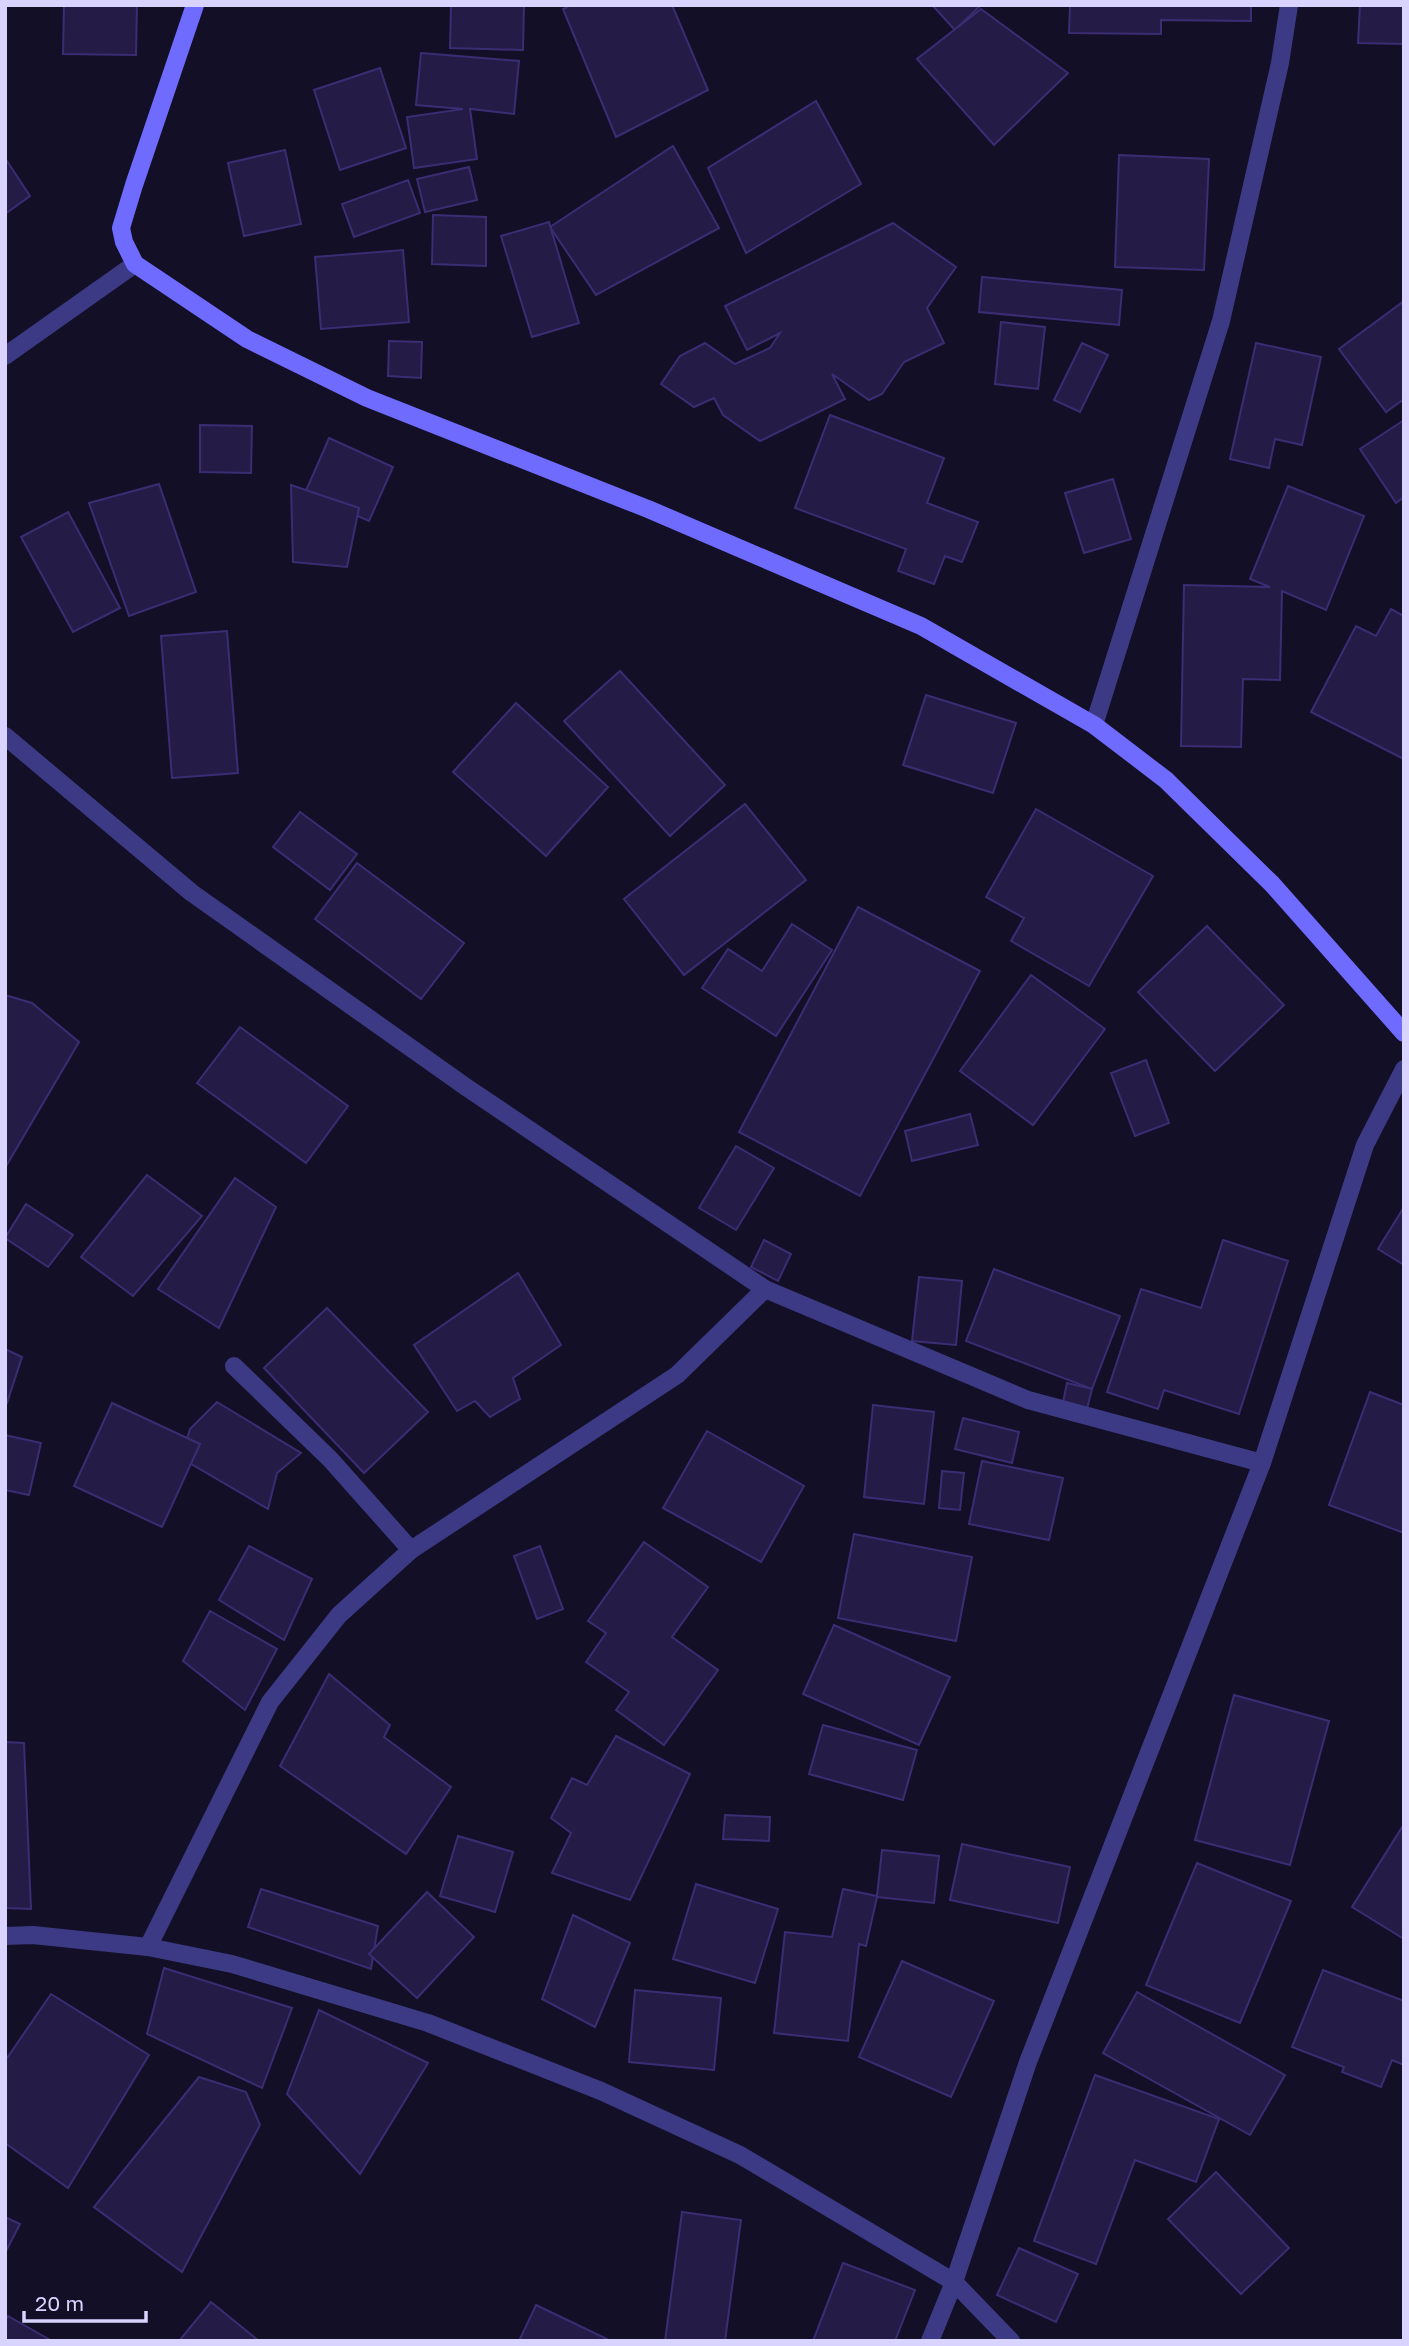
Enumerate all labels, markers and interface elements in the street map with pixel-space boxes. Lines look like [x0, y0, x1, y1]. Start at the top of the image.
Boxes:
scale bar [24, 2280, 147, 2324]
text: 20 m [35, 2290, 84, 2316]

